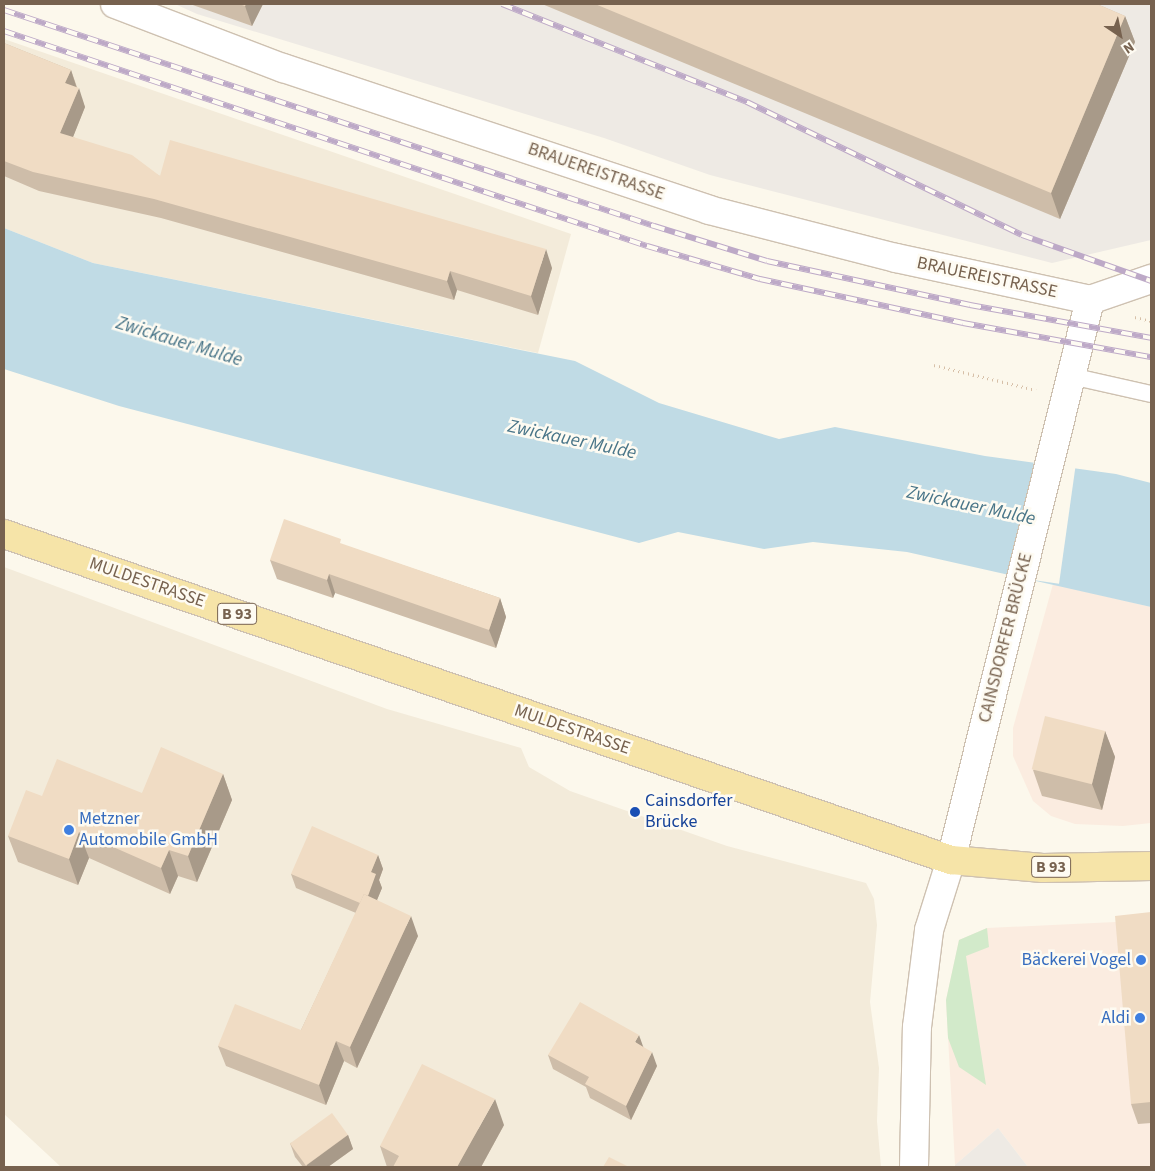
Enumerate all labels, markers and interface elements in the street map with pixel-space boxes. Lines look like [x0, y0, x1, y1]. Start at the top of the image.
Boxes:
north arrow [1095, 10, 1145, 60]
text: N [1119, 37, 1138, 58]
street label: BRAUEREISTRASSE [525, 138, 667, 206]
street label: BRAUEREISTRASSE [915, 253, 1059, 303]
water label: Zwickauer Mulde [113, 312, 245, 372]
water label: Zwickauer Mulde [506, 415, 638, 465]
water label: Zwickauer Mulde [905, 481, 1037, 531]
street label: CAINSDORFER BRÜCKE [974, 551, 1038, 725]
street label: MULDESTRASSE [86, 553, 208, 613]
road number: B 93 [217, 600, 257, 628]
street label: MULDESTRASSE [511, 700, 633, 760]
place label: Cainsdorfer Brücke [645, 791, 732, 834]
marker: Cainsdorfer Brücke [629, 806, 641, 818]
place label: Metzner Automobile GmbH [79, 809, 218, 852]
marker: Metzner Automobile GmbH [63, 824, 75, 836]
road number: B 93 [1031, 854, 1071, 880]
place label: Bäckerei Vogel [1022, 949, 1131, 971]
marker: Bäckerei Vogel [1135, 954, 1147, 966]
place label: Aldi [1101, 1007, 1130, 1029]
marker: Aldi [1134, 1012, 1146, 1024]

